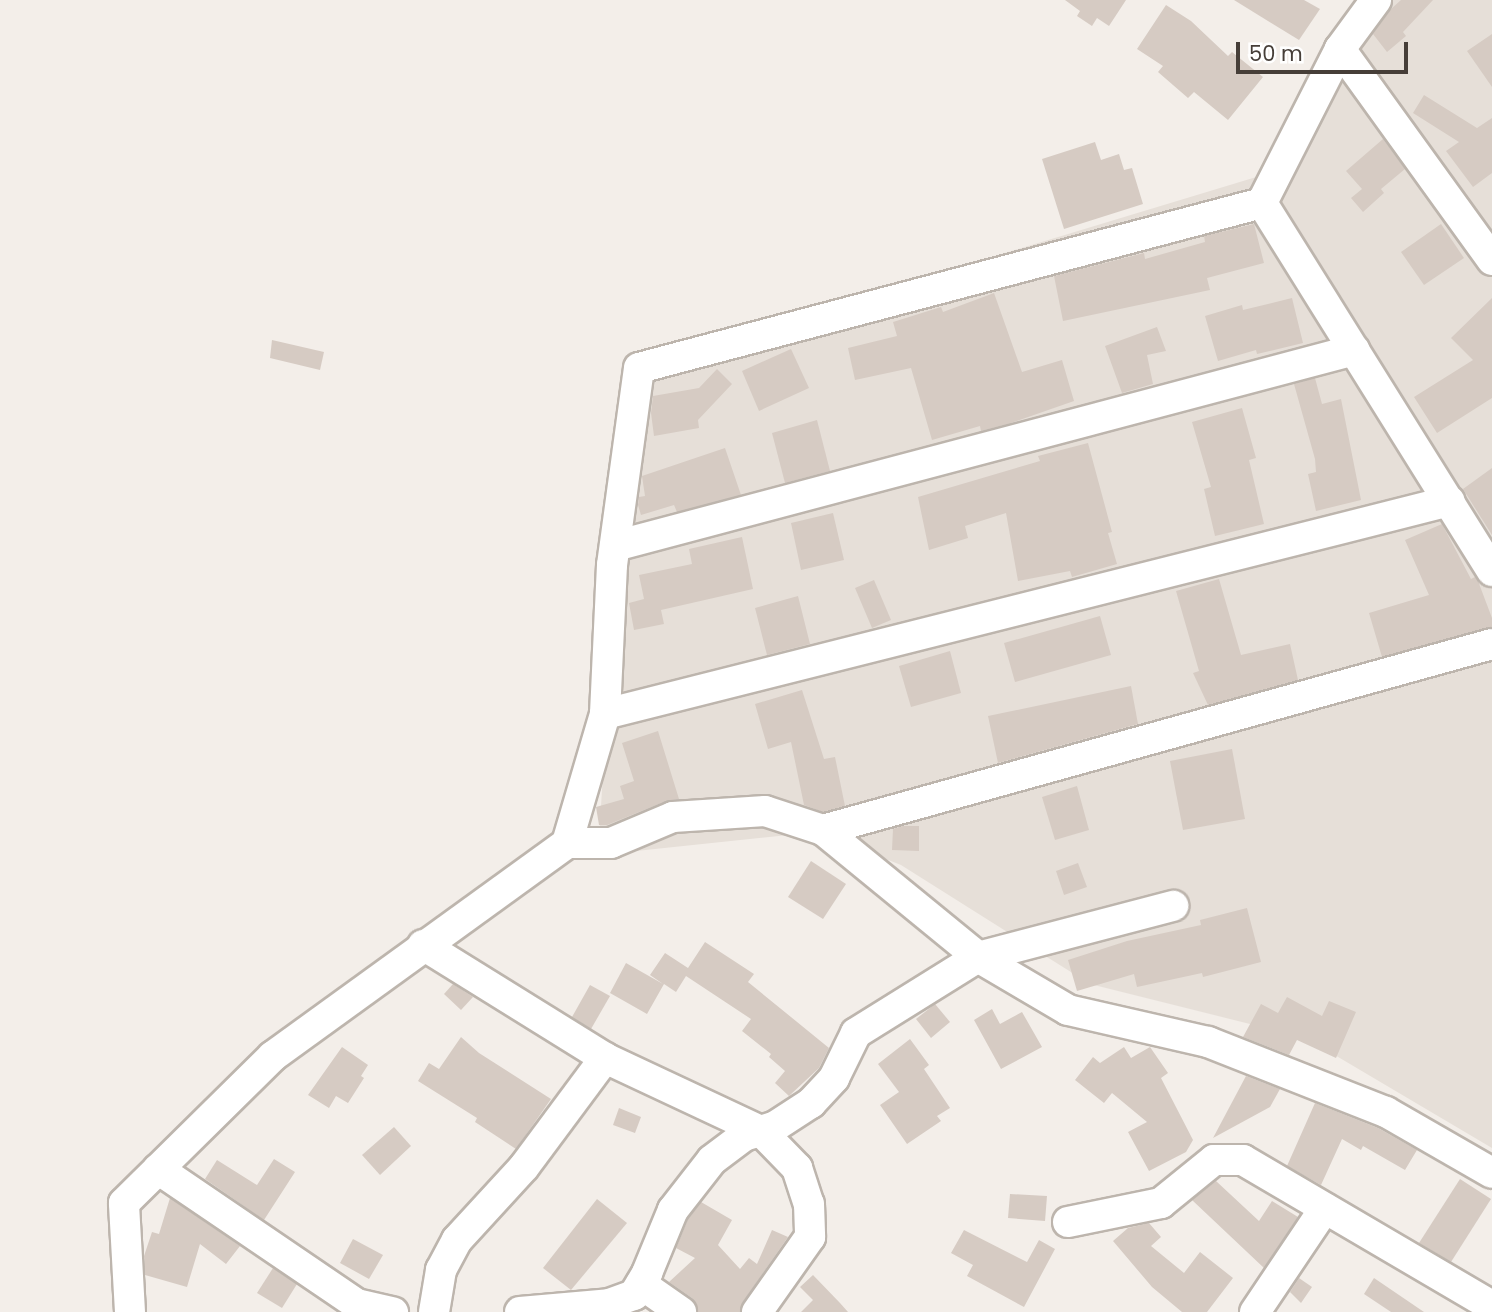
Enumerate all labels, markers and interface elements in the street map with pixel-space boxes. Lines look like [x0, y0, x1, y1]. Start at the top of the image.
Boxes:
scale bar [1240, 28, 1412, 72]
text: 50 m [1249, 39, 1303, 68]

